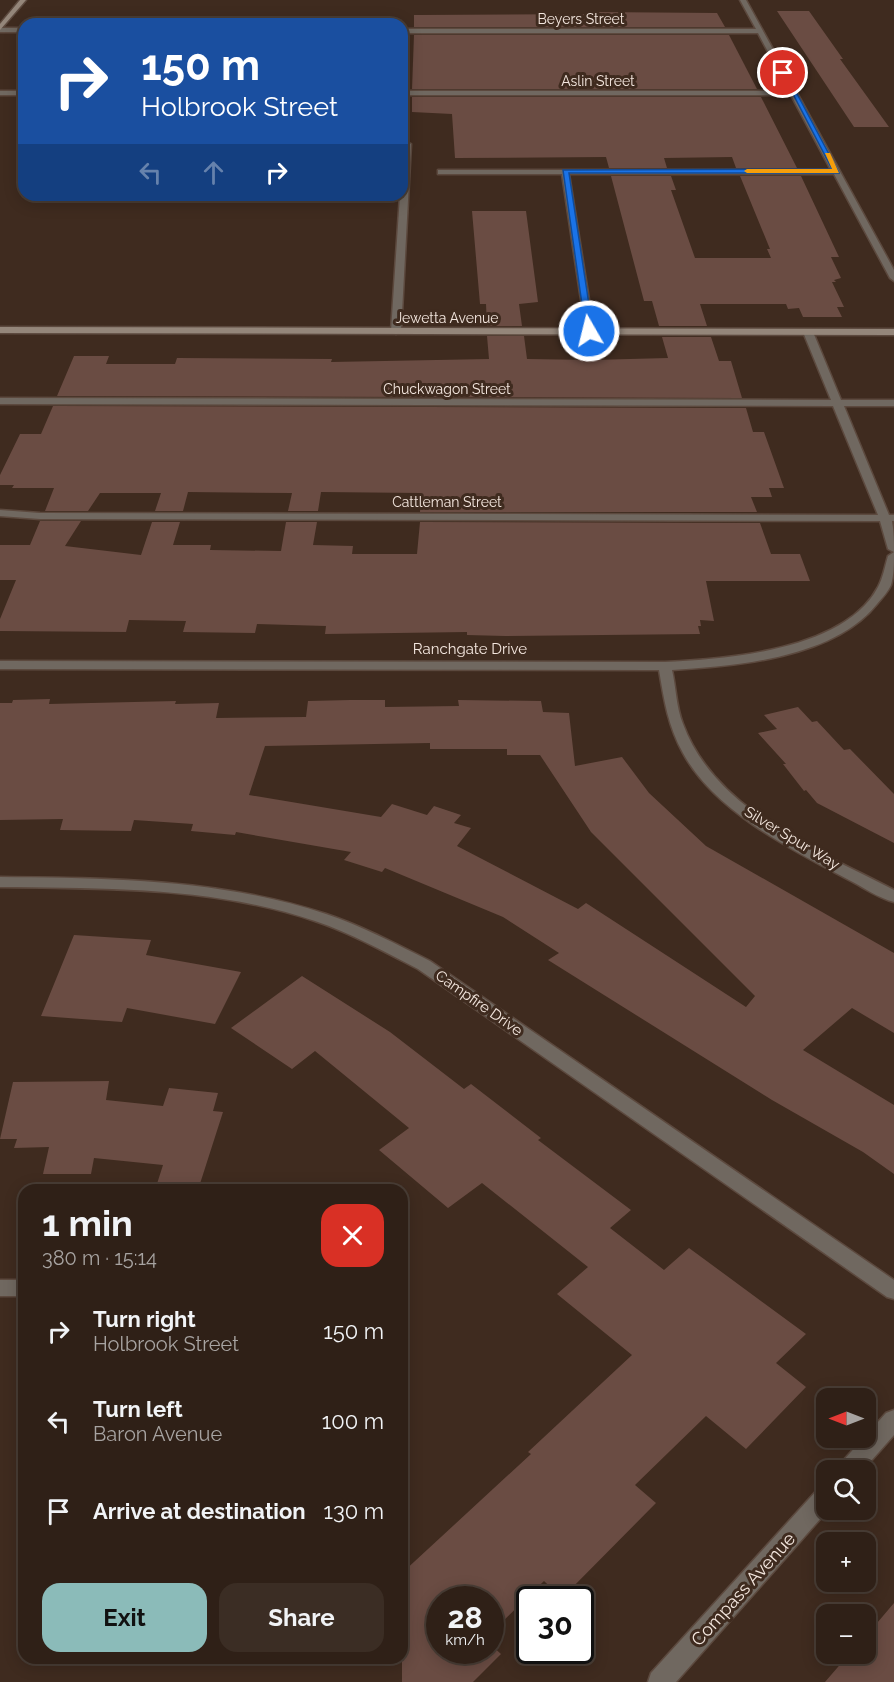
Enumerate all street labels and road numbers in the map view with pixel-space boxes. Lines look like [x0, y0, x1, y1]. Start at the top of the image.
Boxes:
street label: Beyers Street [538, 11, 625, 27]
street label: Aslin Street [561, 73, 635, 89]
street label: Jewetta Avenue [395, 310, 499, 326]
street label: Chuckwagon Street [383, 381, 511, 397]
street label: Cattleman Street [392, 494, 502, 510]
street label: Ranchgate Drive [413, 640, 527, 658]
street label: Silver Spur Way [741, 802, 843, 874]
street label: Campfire Drive [432, 966, 526, 1040]
street label: Compass Avenue [687, 1528, 800, 1650]

